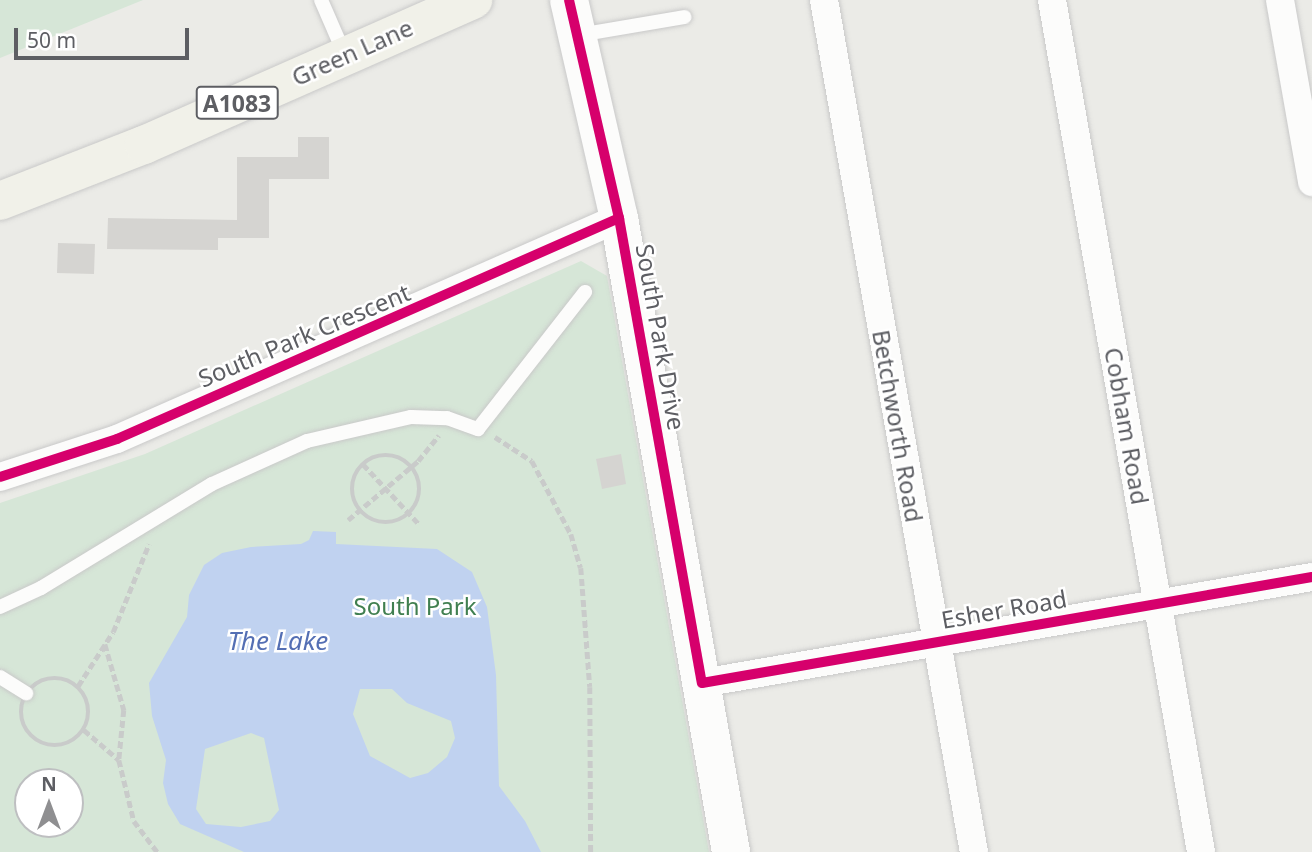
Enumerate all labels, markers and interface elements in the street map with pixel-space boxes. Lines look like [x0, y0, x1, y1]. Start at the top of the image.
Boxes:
street label: Green Lane [287, 13, 417, 91]
scale bar [18, 14, 192, 58]
text: 50 m [27, 26, 76, 54]
road number: A1083 [195, 83, 279, 122]
street label: South Park Drive [630, 242, 692, 432]
street label: South Park Crescent [194, 277, 414, 393]
street label: Betchworth Road [867, 328, 929, 524]
street label: Cobham Road [1099, 345, 1155, 507]
street label: Esher Road [939, 584, 1069, 634]
park label: South Park [354, 592, 476, 620]
water label: The Lake [228, 625, 328, 657]
north arrow [14, 768, 84, 838]
text: N [41, 771, 57, 797]

